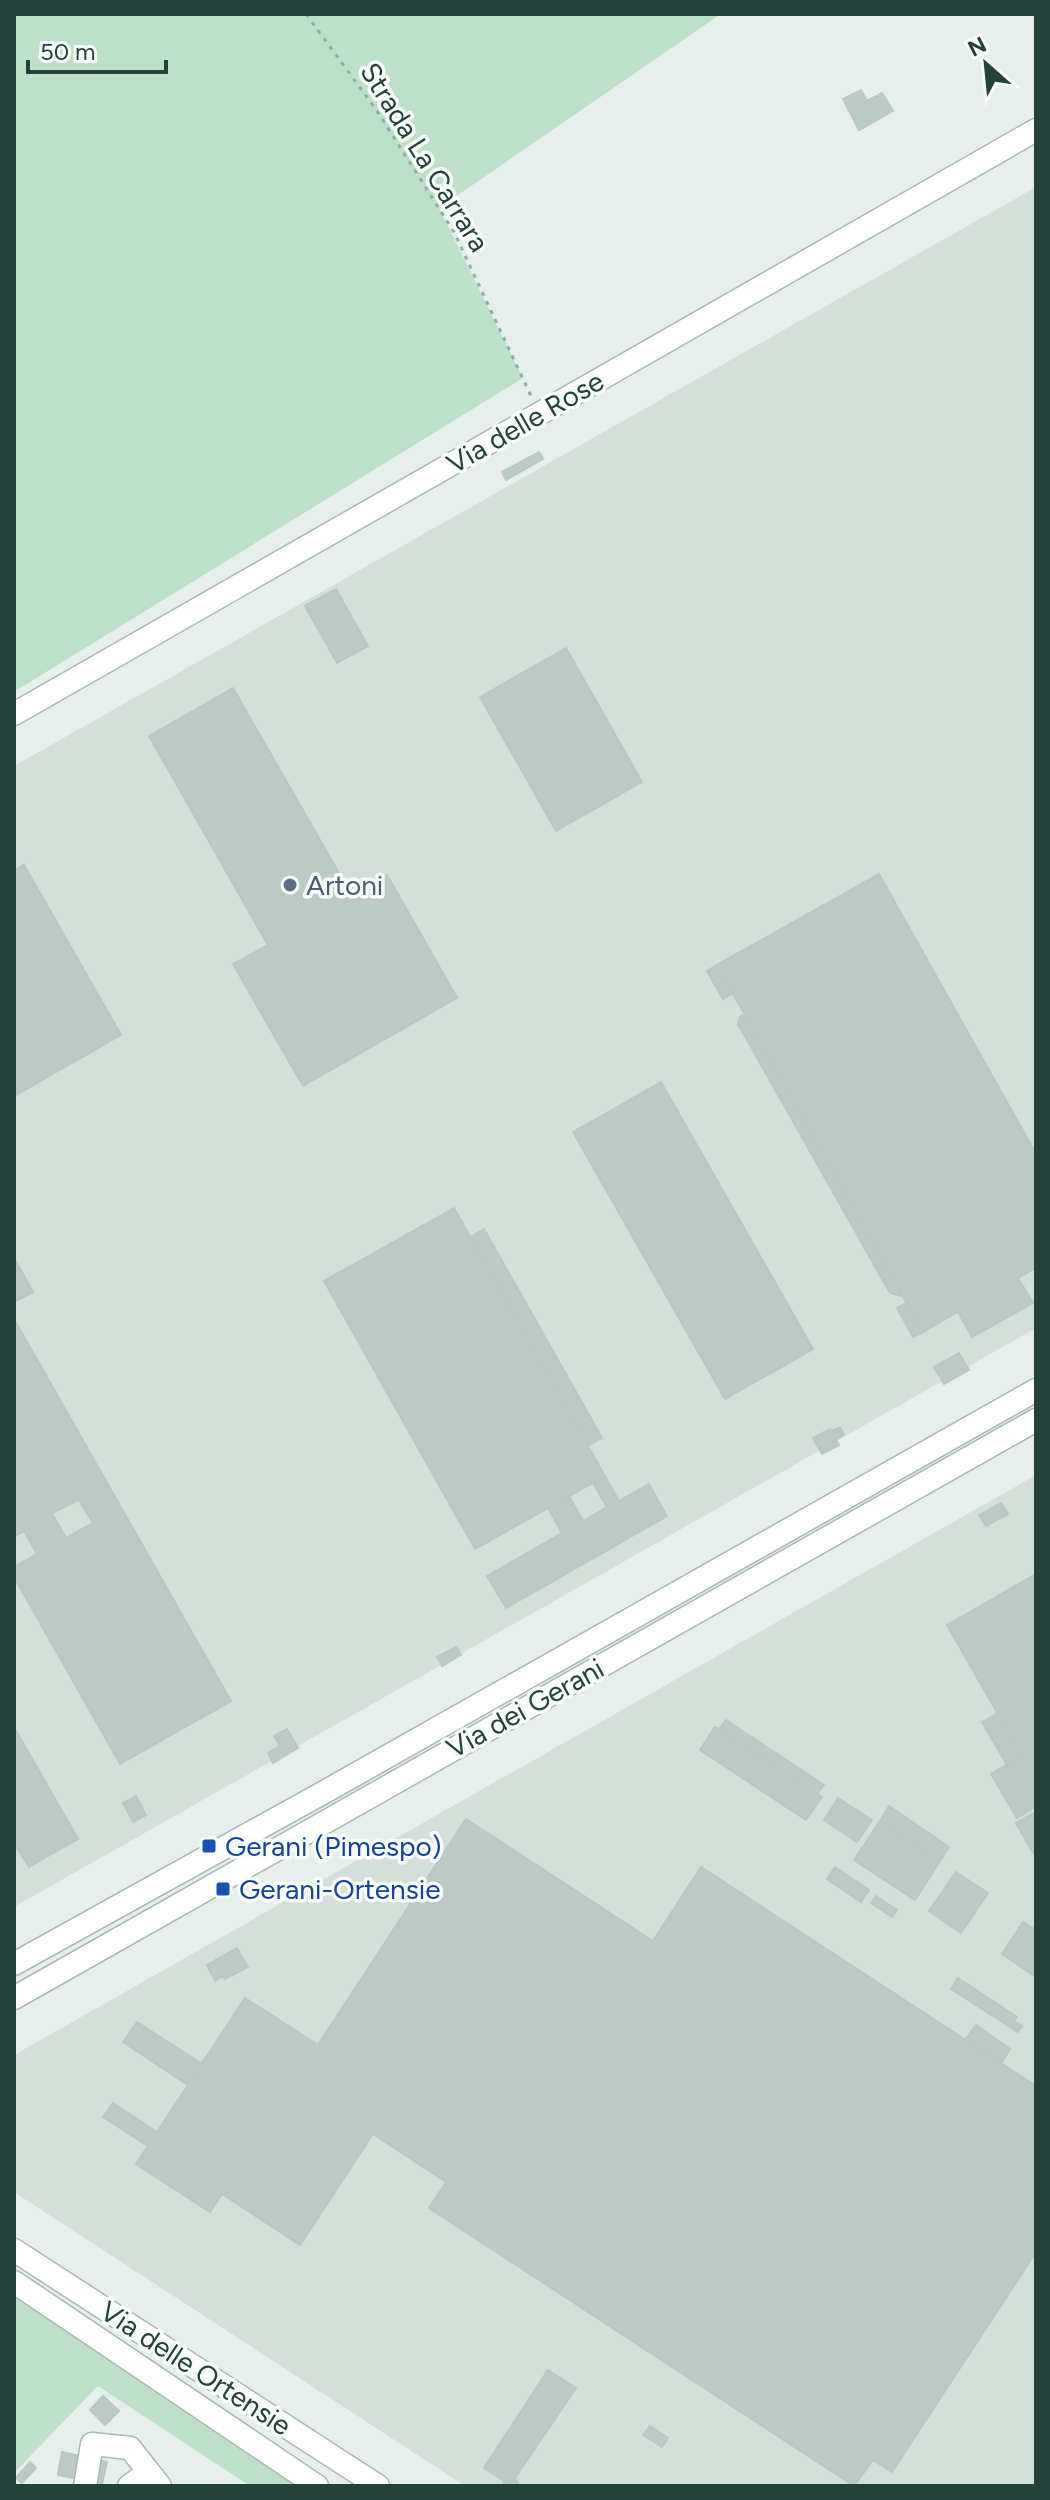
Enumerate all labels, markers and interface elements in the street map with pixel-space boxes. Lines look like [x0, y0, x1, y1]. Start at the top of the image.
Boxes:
scale bar [28, 24, 166, 74]
north arrow [946, 24, 1026, 104]
text: N [963, 31, 991, 63]
text: 50 m [40, 37, 96, 66]
street label: Strada La Carrara [353, 56, 497, 258]
street label: Via delle Rose [441, 363, 609, 481]
place label: Artoni [306, 868, 383, 902]
marker: Artoni [281, 876, 299, 894]
street label: Via dei Gerani [440, 1651, 610, 1765]
place label: Gerani (Pimespo) [225, 1829, 442, 1863]
marker: Gerani (Pimespo) [200, 1837, 218, 1855]
place label: Gerani-Ortensie [239, 1872, 441, 1906]
marker: Gerani-Ortensie [214, 1880, 232, 1898]
street label: Via delle Ortensie [94, 2294, 298, 2442]

